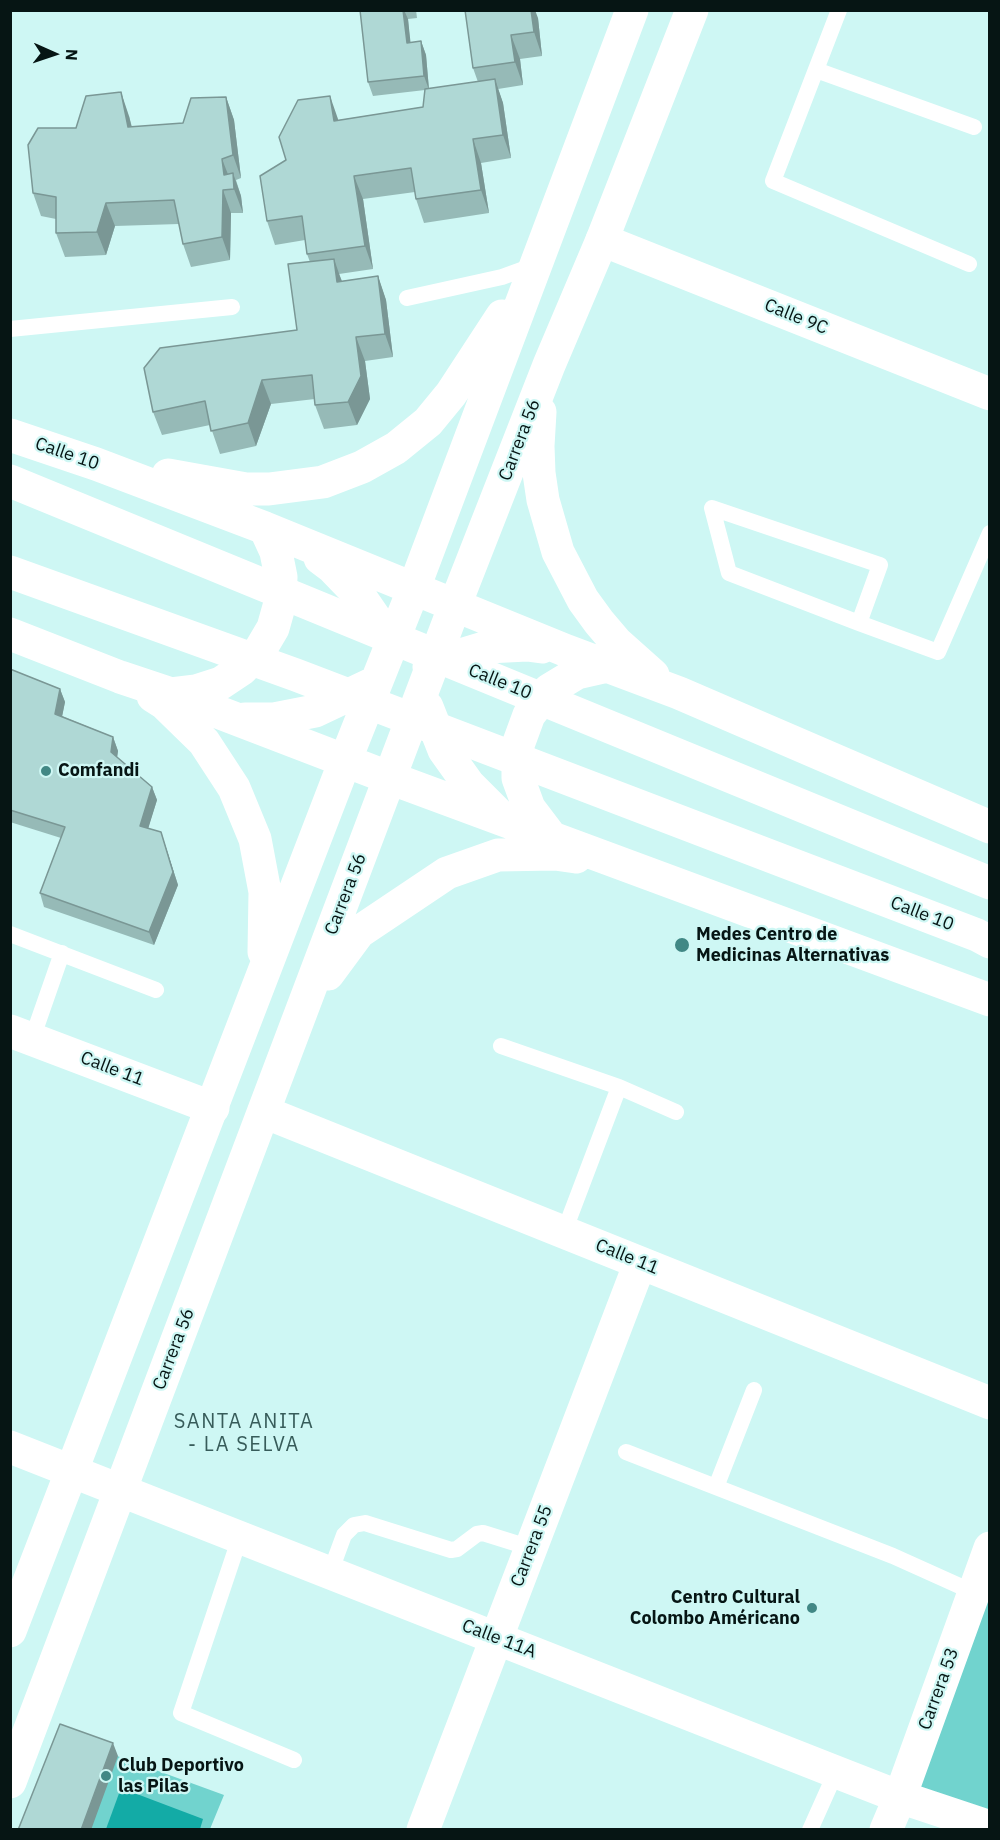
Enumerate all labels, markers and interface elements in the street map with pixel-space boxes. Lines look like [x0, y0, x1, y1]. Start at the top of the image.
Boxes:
north arrow [24, 24, 84, 84]
text: N [62, 49, 82, 61]
street label: Calle 9C [761, 295, 831, 339]
street label: Carrera 56 [495, 396, 545, 484]
street label: Calle 10 [32, 433, 102, 475]
street label: Calle 10 [465, 660, 535, 704]
place label: Comfandi [58, 760, 140, 782]
marker: Comfandi [39, 764, 53, 778]
street label: Carrera 56 [321, 850, 371, 938]
street label: Calle 10 [887, 892, 957, 936]
place label: Medes Centro de Medicinas Alternativas [696, 924, 889, 966]
marker: Medes Centro de Medicinas Alternativas [673, 936, 691, 954]
street label: Calle 11 [77, 1047, 147, 1091]
street label: Calle 11 [592, 1235, 662, 1279]
street label: Carrera 56 [149, 1305, 199, 1393]
district label: SANTA ANITA - LA SELVA [174, 1410, 314, 1457]
street label: Carrera 55 [507, 1502, 557, 1590]
place label: Centro Cultural Colombo Américano [630, 1587, 800, 1630]
marker: Centro Cultural Colombo Américano [805, 1601, 819, 1615]
street label: Calle 11A [459, 1615, 539, 1663]
street label: Carrera 53 [914, 1645, 964, 1733]
place label: Club Deportivo las Pilas [118, 1755, 244, 1798]
marker: Club Deportivo las Pilas [99, 1769, 113, 1783]

